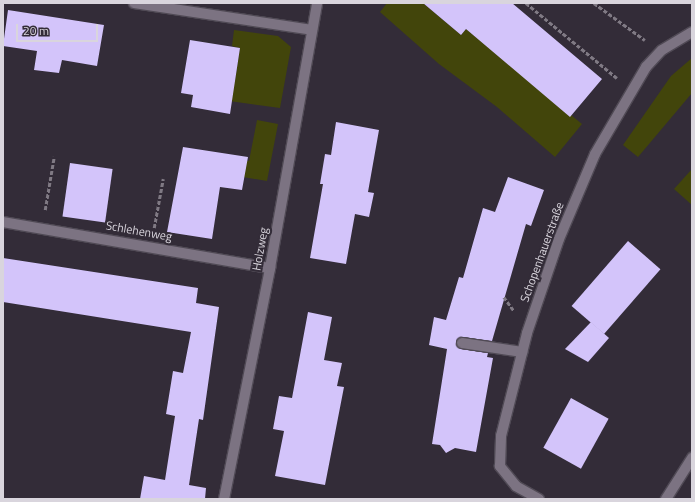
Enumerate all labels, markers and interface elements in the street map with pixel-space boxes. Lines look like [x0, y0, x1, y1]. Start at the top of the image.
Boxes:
scale bar [18, 16, 100, 42]
text: 20 m [23, 21, 49, 40]
street label: Schopenhauerstraße [517, 200, 567, 304]
street label: Schlehenweg [105, 218, 173, 244]
street label: Holzweg [249, 226, 271, 272]

